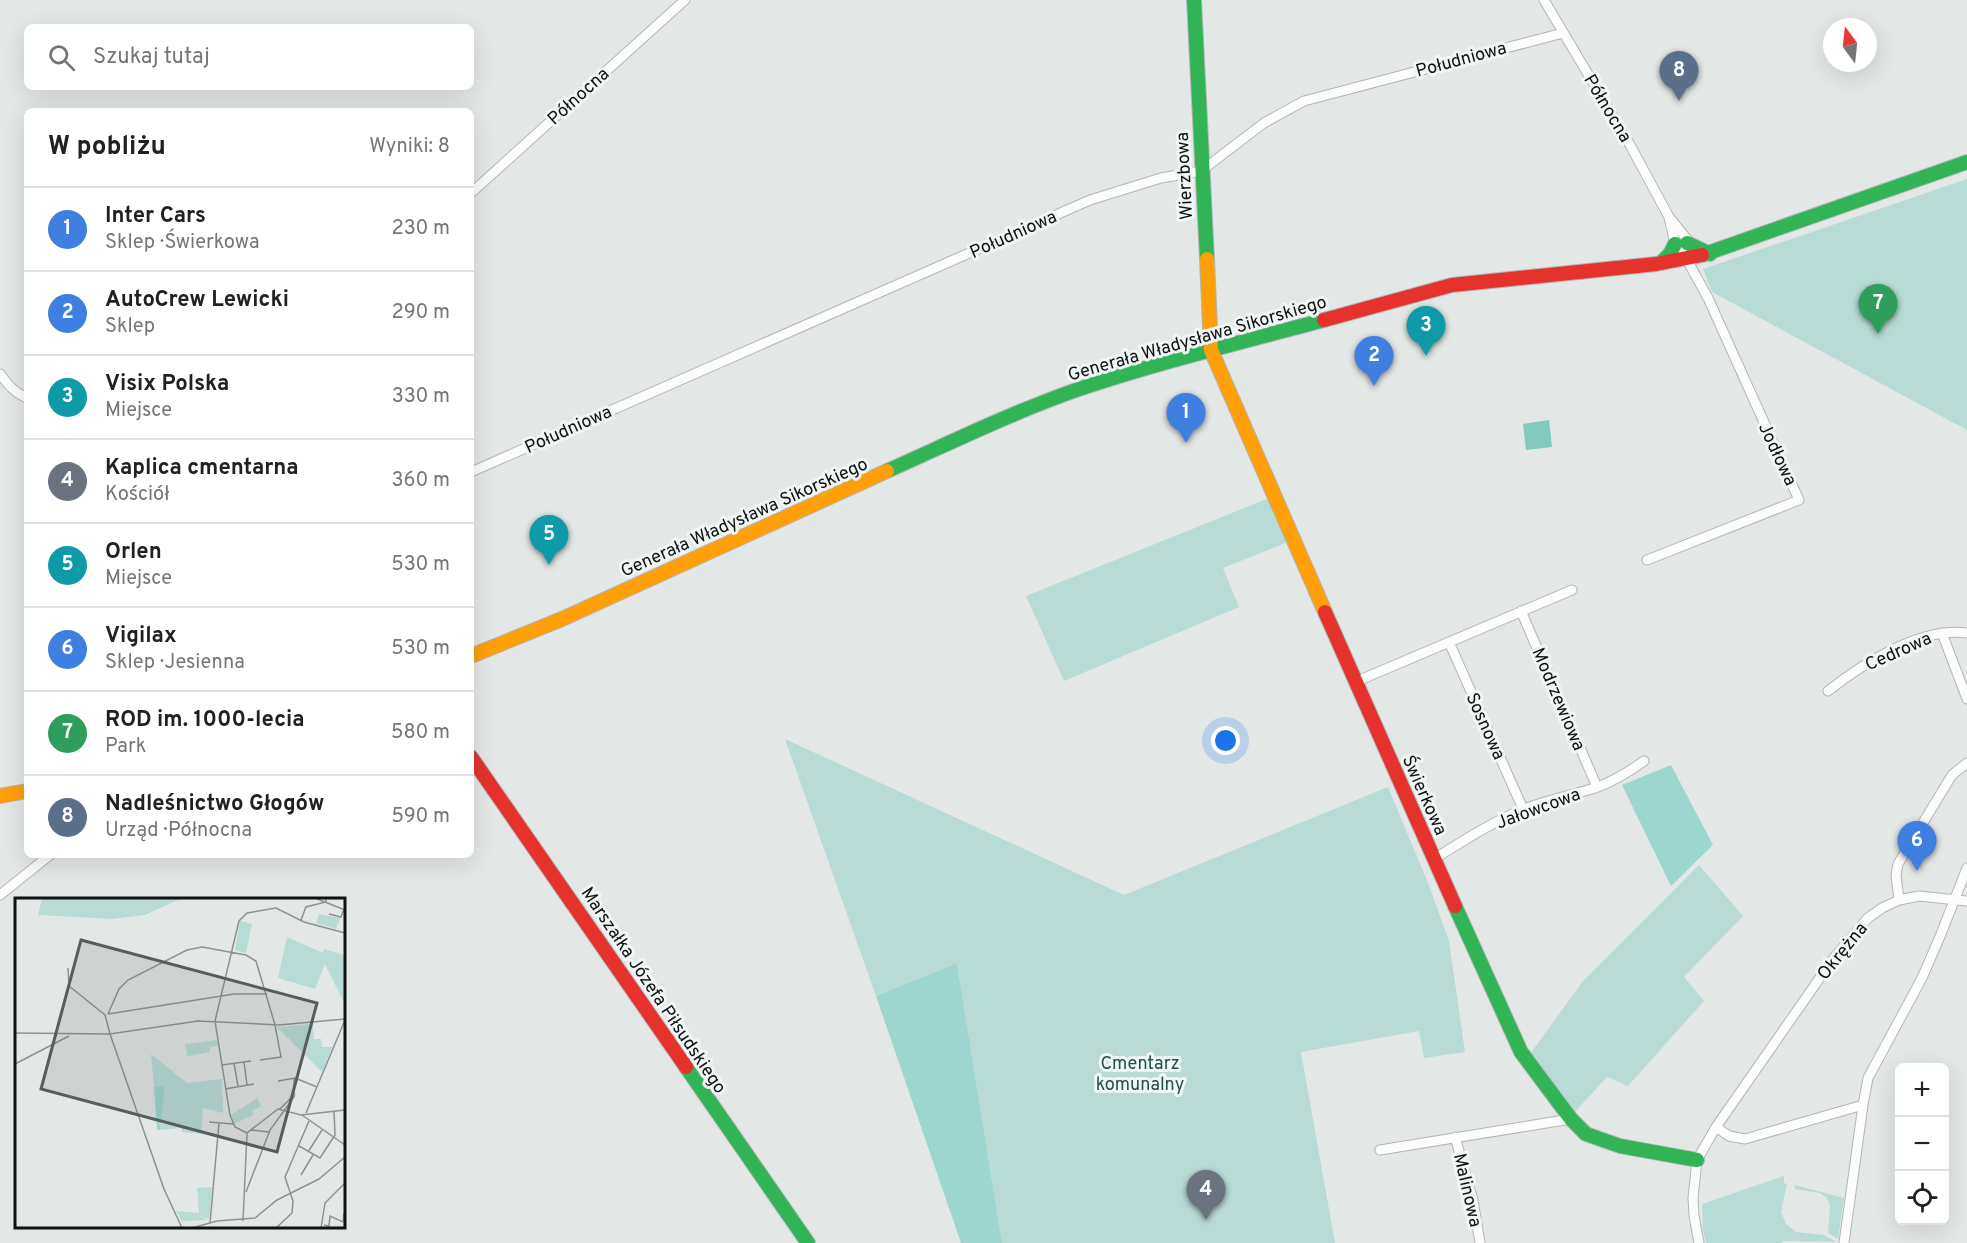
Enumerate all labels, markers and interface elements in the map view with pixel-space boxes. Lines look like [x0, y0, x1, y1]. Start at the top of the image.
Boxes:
north arrow [1823, 18, 1877, 72]
search box [24, 24, 474, 90]
street label: Południowa [1413, 37, 1509, 84]
icon: search [45, 41, 78, 74]
text: Szukaj tutaj [93, 44, 210, 71]
pin: 8 [1660, 51, 1698, 101]
street label: Północna [543, 63, 615, 131]
street label: Północna [1577, 70, 1636, 147]
text: W pobliżu [48, 131, 166, 164]
street label: Wierzbowa [1172, 131, 1199, 220]
text: Wyniki: 8 [369, 134, 450, 160]
text: Inter Cars [105, 203, 206, 230]
street label: Południowa [966, 206, 1061, 265]
text: 1 [64, 216, 72, 242]
text: 230 m [391, 216, 450, 242]
text: Sklep · Świerkowa [105, 230, 259, 256]
pin: 7 [1858, 284, 1898, 334]
text: AutoCrew Lewicki [105, 287, 289, 314]
street label: Generała Władysława Sikorskiego [1065, 291, 1330, 387]
text: 2 [61, 300, 74, 326]
text: 290 m [392, 300, 450, 326]
pin: 3 [1406, 306, 1446, 356]
text: Sklep [105, 314, 155, 340]
pin: 2 [1354, 336, 1394, 386]
text: Visix Polska [105, 371, 229, 398]
text: 3 [62, 384, 74, 410]
text: 330 m [392, 384, 450, 410]
pin: 1 [1166, 394, 1206, 443]
text: Miejsce [105, 398, 172, 424]
street label: Południowa [521, 401, 616, 460]
street label: Jodłowa [1752, 419, 1801, 490]
street label: Generała Władysława Sikorskiego [617, 453, 872, 583]
text: Kaplica cmentarna [105, 455, 299, 482]
text: 4 [61, 468, 74, 494]
text: 360 m [392, 468, 450, 494]
text: Kościół [105, 482, 170, 508]
pin: 5 [530, 516, 568, 565]
text: Orlen [105, 539, 162, 566]
text: 5 [61, 552, 74, 578]
text: 530 m [391, 552, 450, 578]
text: Miejsce [105, 566, 172, 592]
text: Vigilax [105, 623, 177, 650]
street label: Cedrowa [1862, 628, 1935, 677]
text: 6 [61, 636, 74, 662]
text: 530 m [391, 636, 450, 662]
street label: Modrzewiowa [1526, 645, 1590, 755]
text: Sklep · Jesienna [105, 650, 245, 676]
street label: Sosnowa [1460, 689, 1510, 764]
text: ROD im. 1000-lecia [105, 707, 305, 734]
text: 7 [62, 720, 73, 746]
text: 580 m [391, 720, 450, 746]
your location [1211, 726, 1240, 755]
text: Park [105, 734, 146, 760]
street label: Świerkowa [1396, 751, 1453, 839]
street label: Jałowcowa [1493, 784, 1584, 835]
text: Nadleśnictwo Głogów [105, 791, 324, 818]
text: 8 [61, 804, 74, 830]
text: 590 m [392, 804, 450, 830]
text: Urząd · Północna [105, 818, 252, 844]
pin: 6 [1898, 822, 1936, 871]
street label: Marszałka Józefa Piłsudskiego [575, 883, 731, 1099]
inset map [15, 898, 345, 1228]
street label: Okrężna [1813, 918, 1873, 985]
park label: Cmentarz komunalny [1096, 1053, 1184, 1097]
map controls [1895, 1063, 1949, 1225]
button: + [1895, 1063, 1949, 1117]
button: − [1895, 1117, 1949, 1171]
street label: Malinowa [1447, 1151, 1486, 1230]
pin: 4 [1186, 1170, 1226, 1220]
button: locate [1895, 1171, 1949, 1225]

